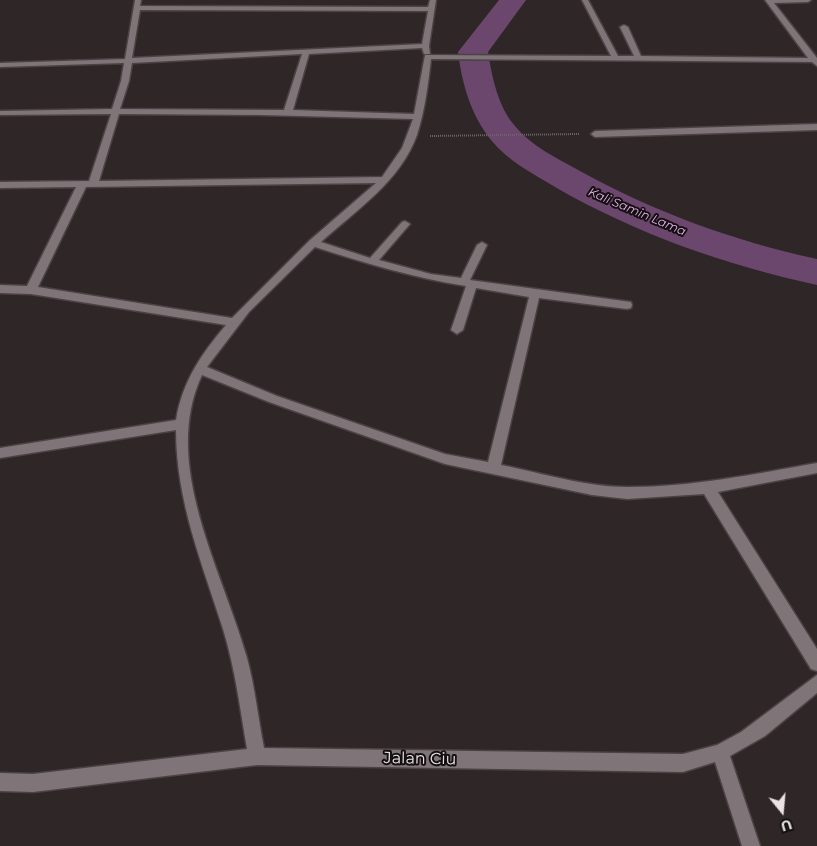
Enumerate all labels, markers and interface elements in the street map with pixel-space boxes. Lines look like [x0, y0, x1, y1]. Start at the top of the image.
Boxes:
water label: Kali Samin Lama [586, 185, 688, 239]
street label: Jalan Ciu [384, 749, 456, 769]
north arrow [757, 786, 807, 836]
text: U [778, 815, 794, 836]

